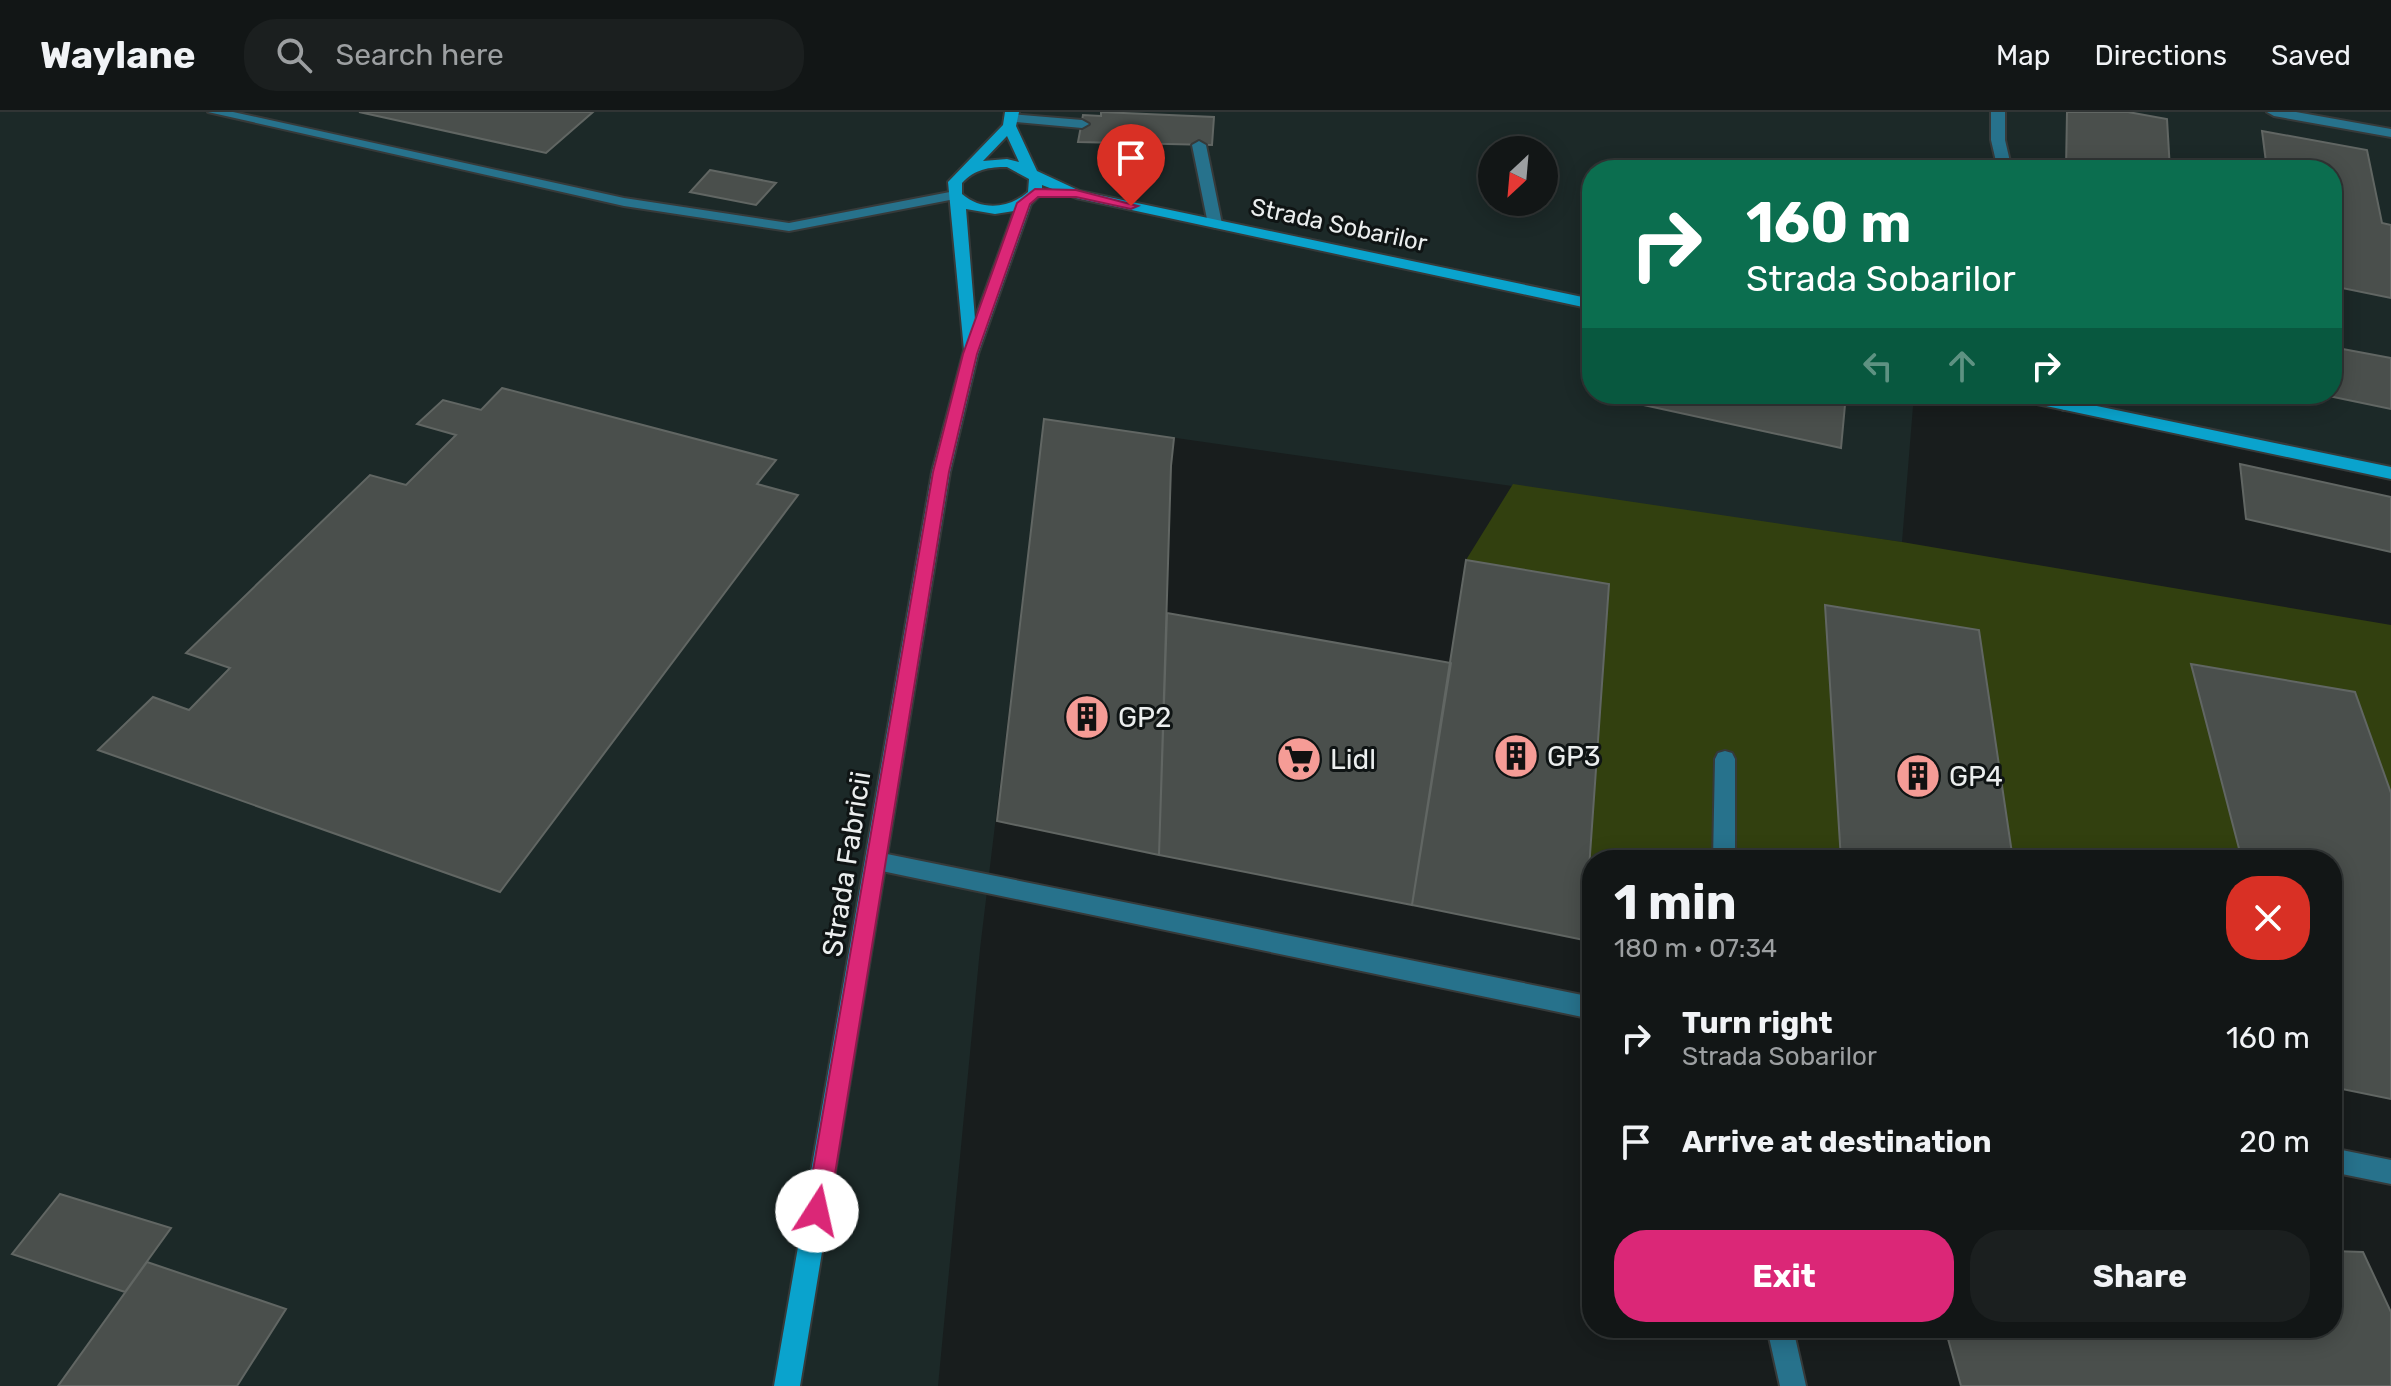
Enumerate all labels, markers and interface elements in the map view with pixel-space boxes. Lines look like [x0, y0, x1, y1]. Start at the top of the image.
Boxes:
search box [244, 19, 804, 91]
text: Waylane [40, 32, 196, 78]
icon: search [272, 33, 316, 77]
text: Search here [336, 37, 504, 73]
text: Map [1996, 39, 2050, 72]
text: Directions [2094, 39, 2227, 72]
text: Saved [2271, 39, 2351, 72]
pin [1097, 124, 1165, 206]
icon: arrive [1109, 136, 1153, 180]
north arrow [1478, 136, 1558, 216]
map controls [1478, 136, 1558, 216]
text: 160 m [1746, 190, 1912, 256]
icon: right [1614, 192, 1718, 296]
street label: Strada Sobarilor [1248, 193, 1430, 257]
text: Strada Sobarilor [1746, 257, 2016, 300]
icon: left [1856, 344, 1900, 388]
icon: ahead [1940, 344, 1984, 388]
icon: right [2024, 344, 2068, 388]
building icon: GP2 [1063, 693, 1111, 741]
place label: GP2 [1118, 701, 1171, 734]
building icon: GP3 [1492, 732, 1540, 780]
supermarket icon: Lidl [1275, 735, 1323, 783]
place label: GP3 [1547, 740, 1601, 773]
place label: Lidl [1330, 743, 1376, 776]
building icon: GP4 [1894, 752, 1942, 800]
place label: GP4 [1949, 760, 2003, 793]
street label: Strada Fabricii [816, 769, 877, 959]
text: 1 min [1614, 874, 1737, 931]
button: close [2226, 876, 2310, 960]
text: 180 m · 07:34 [1614, 933, 1777, 964]
text: Turn right [1682, 1005, 1833, 1041]
icon: right [1614, 1016, 1658, 1060]
text: 160 m [2226, 1020, 2310, 1056]
text: Strada Sobarilor [1682, 1041, 1877, 1072]
icon: arrive [1614, 1120, 1658, 1164]
text: Arrive at destination [1682, 1124, 1992, 1160]
text: 20 m [2239, 1124, 2310, 1160]
position arrow [775, 1169, 859, 1253]
button: Exit [1614, 1230, 1954, 1322]
button: Share [1970, 1230, 2310, 1322]

